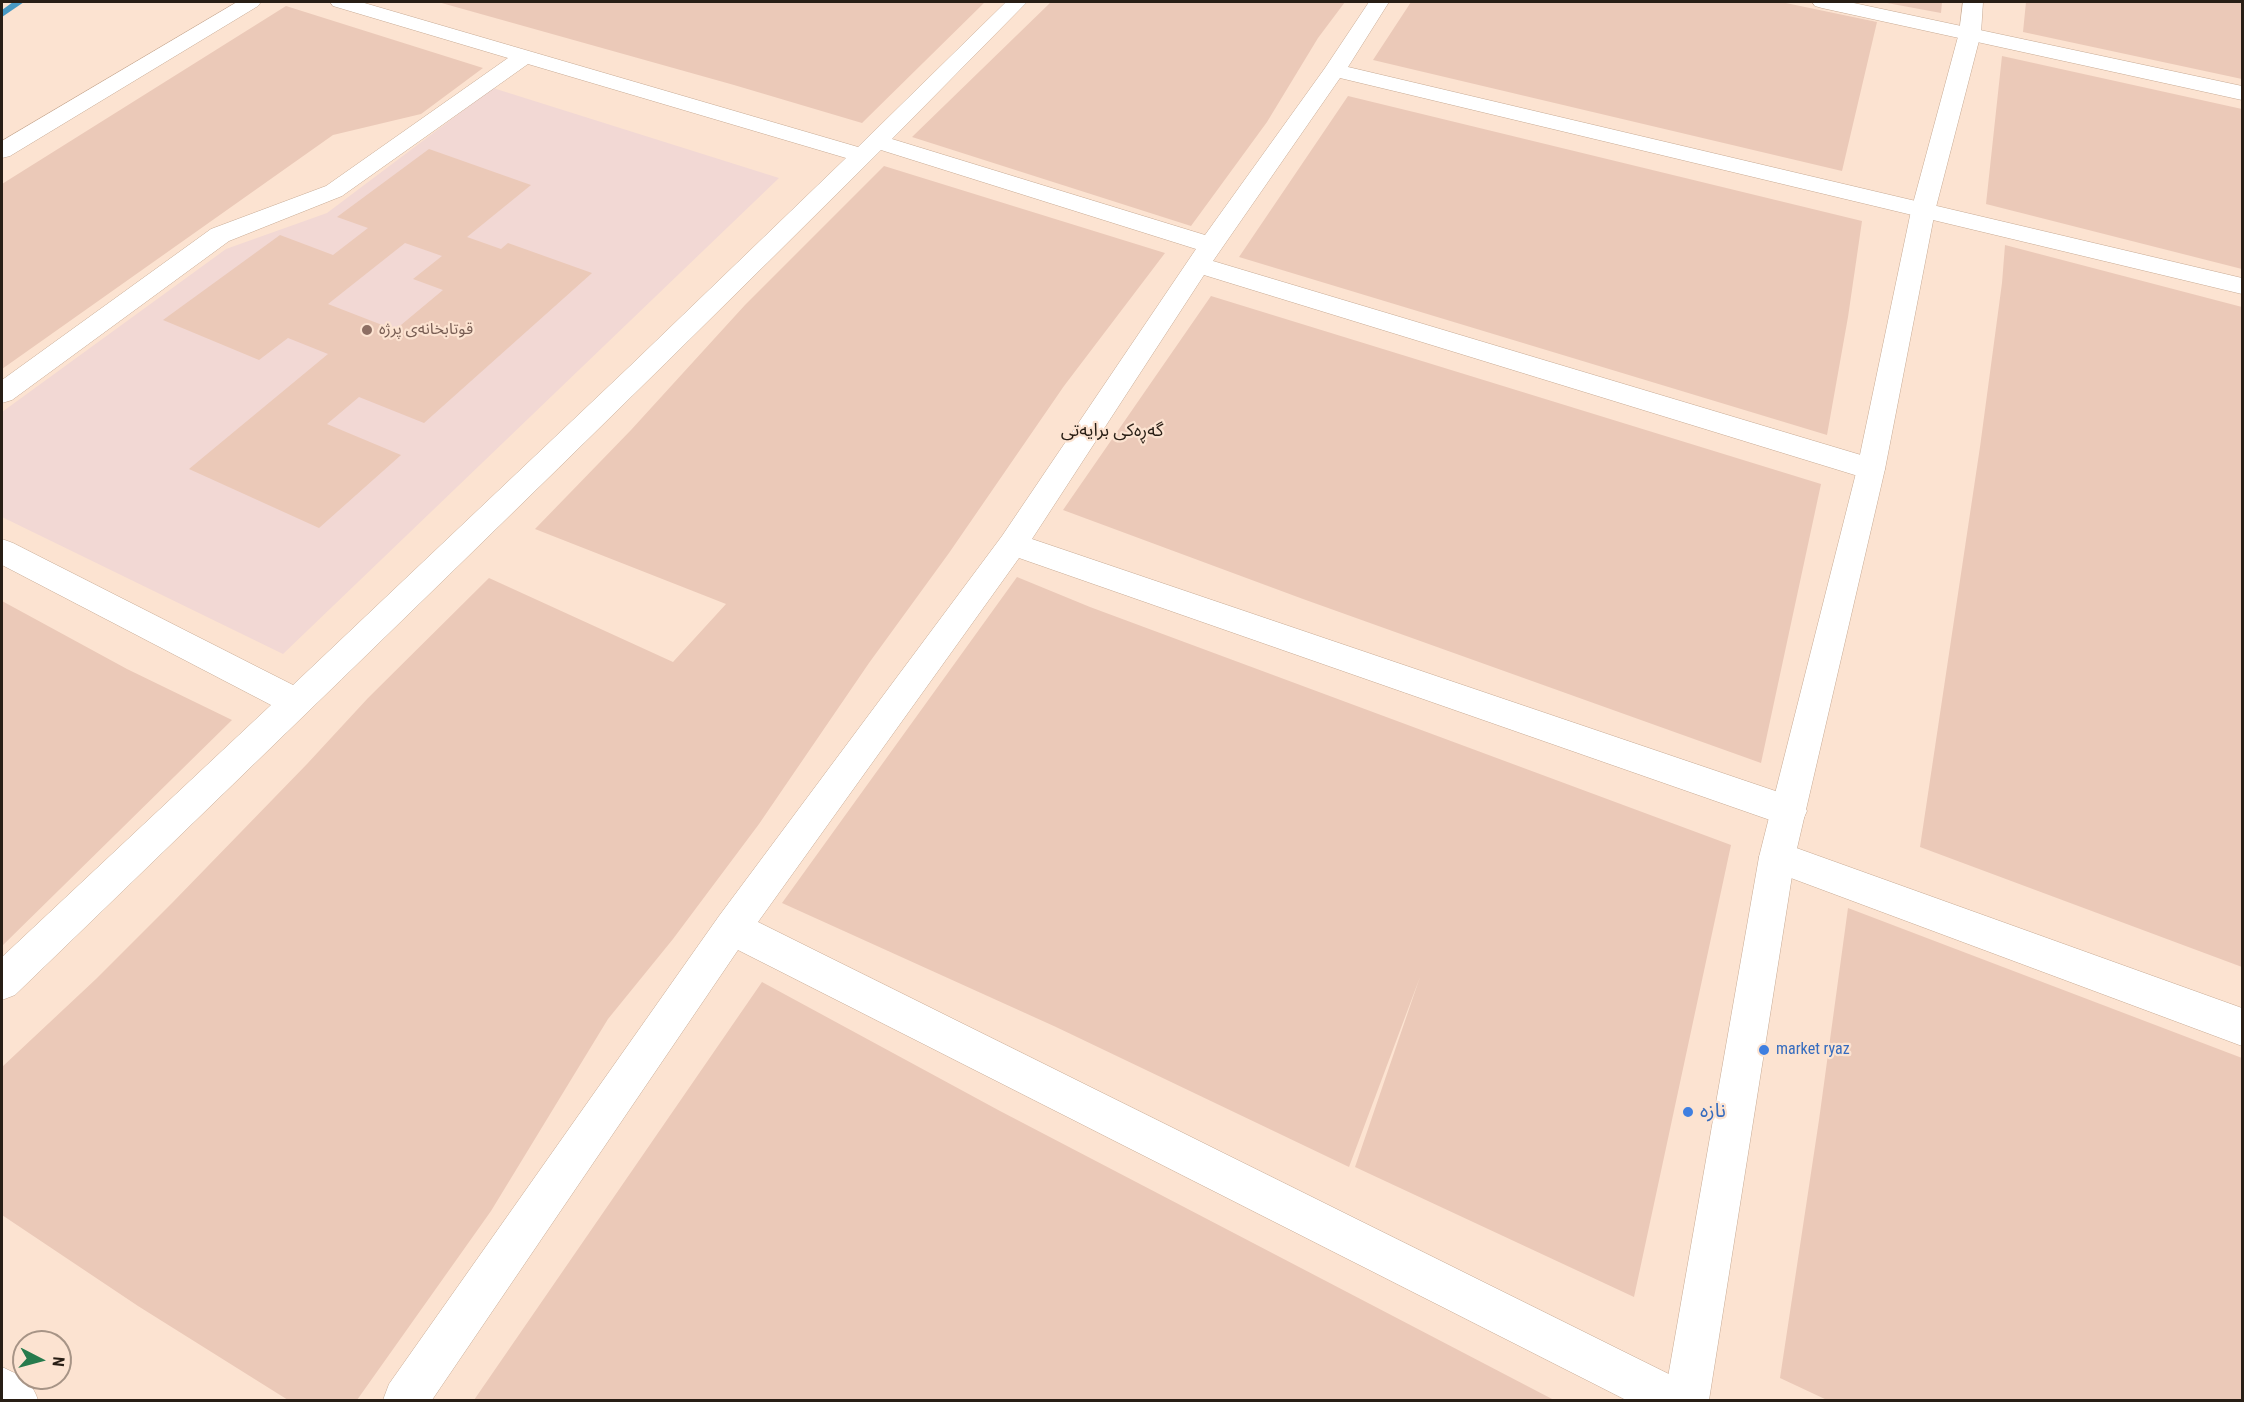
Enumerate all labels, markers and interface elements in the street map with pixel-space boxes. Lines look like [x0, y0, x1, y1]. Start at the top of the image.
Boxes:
place label: قوتابخانەی پرژە [379, 320, 473, 340]
marker: قوتابخانەی پرژە [360, 323, 374, 337]
district label: گەڕەکی برایەتی [1061, 420, 1163, 442]
place label: market ryaz [1776, 1040, 1850, 1060]
marker: market ryaz [1757, 1043, 1771, 1057]
place label: نازە [1700, 1100, 1726, 1124]
marker: نازە [1681, 1105, 1695, 1119]
north arrow [12, 1330, 72, 1390]
text: N [48, 1356, 68, 1368]

